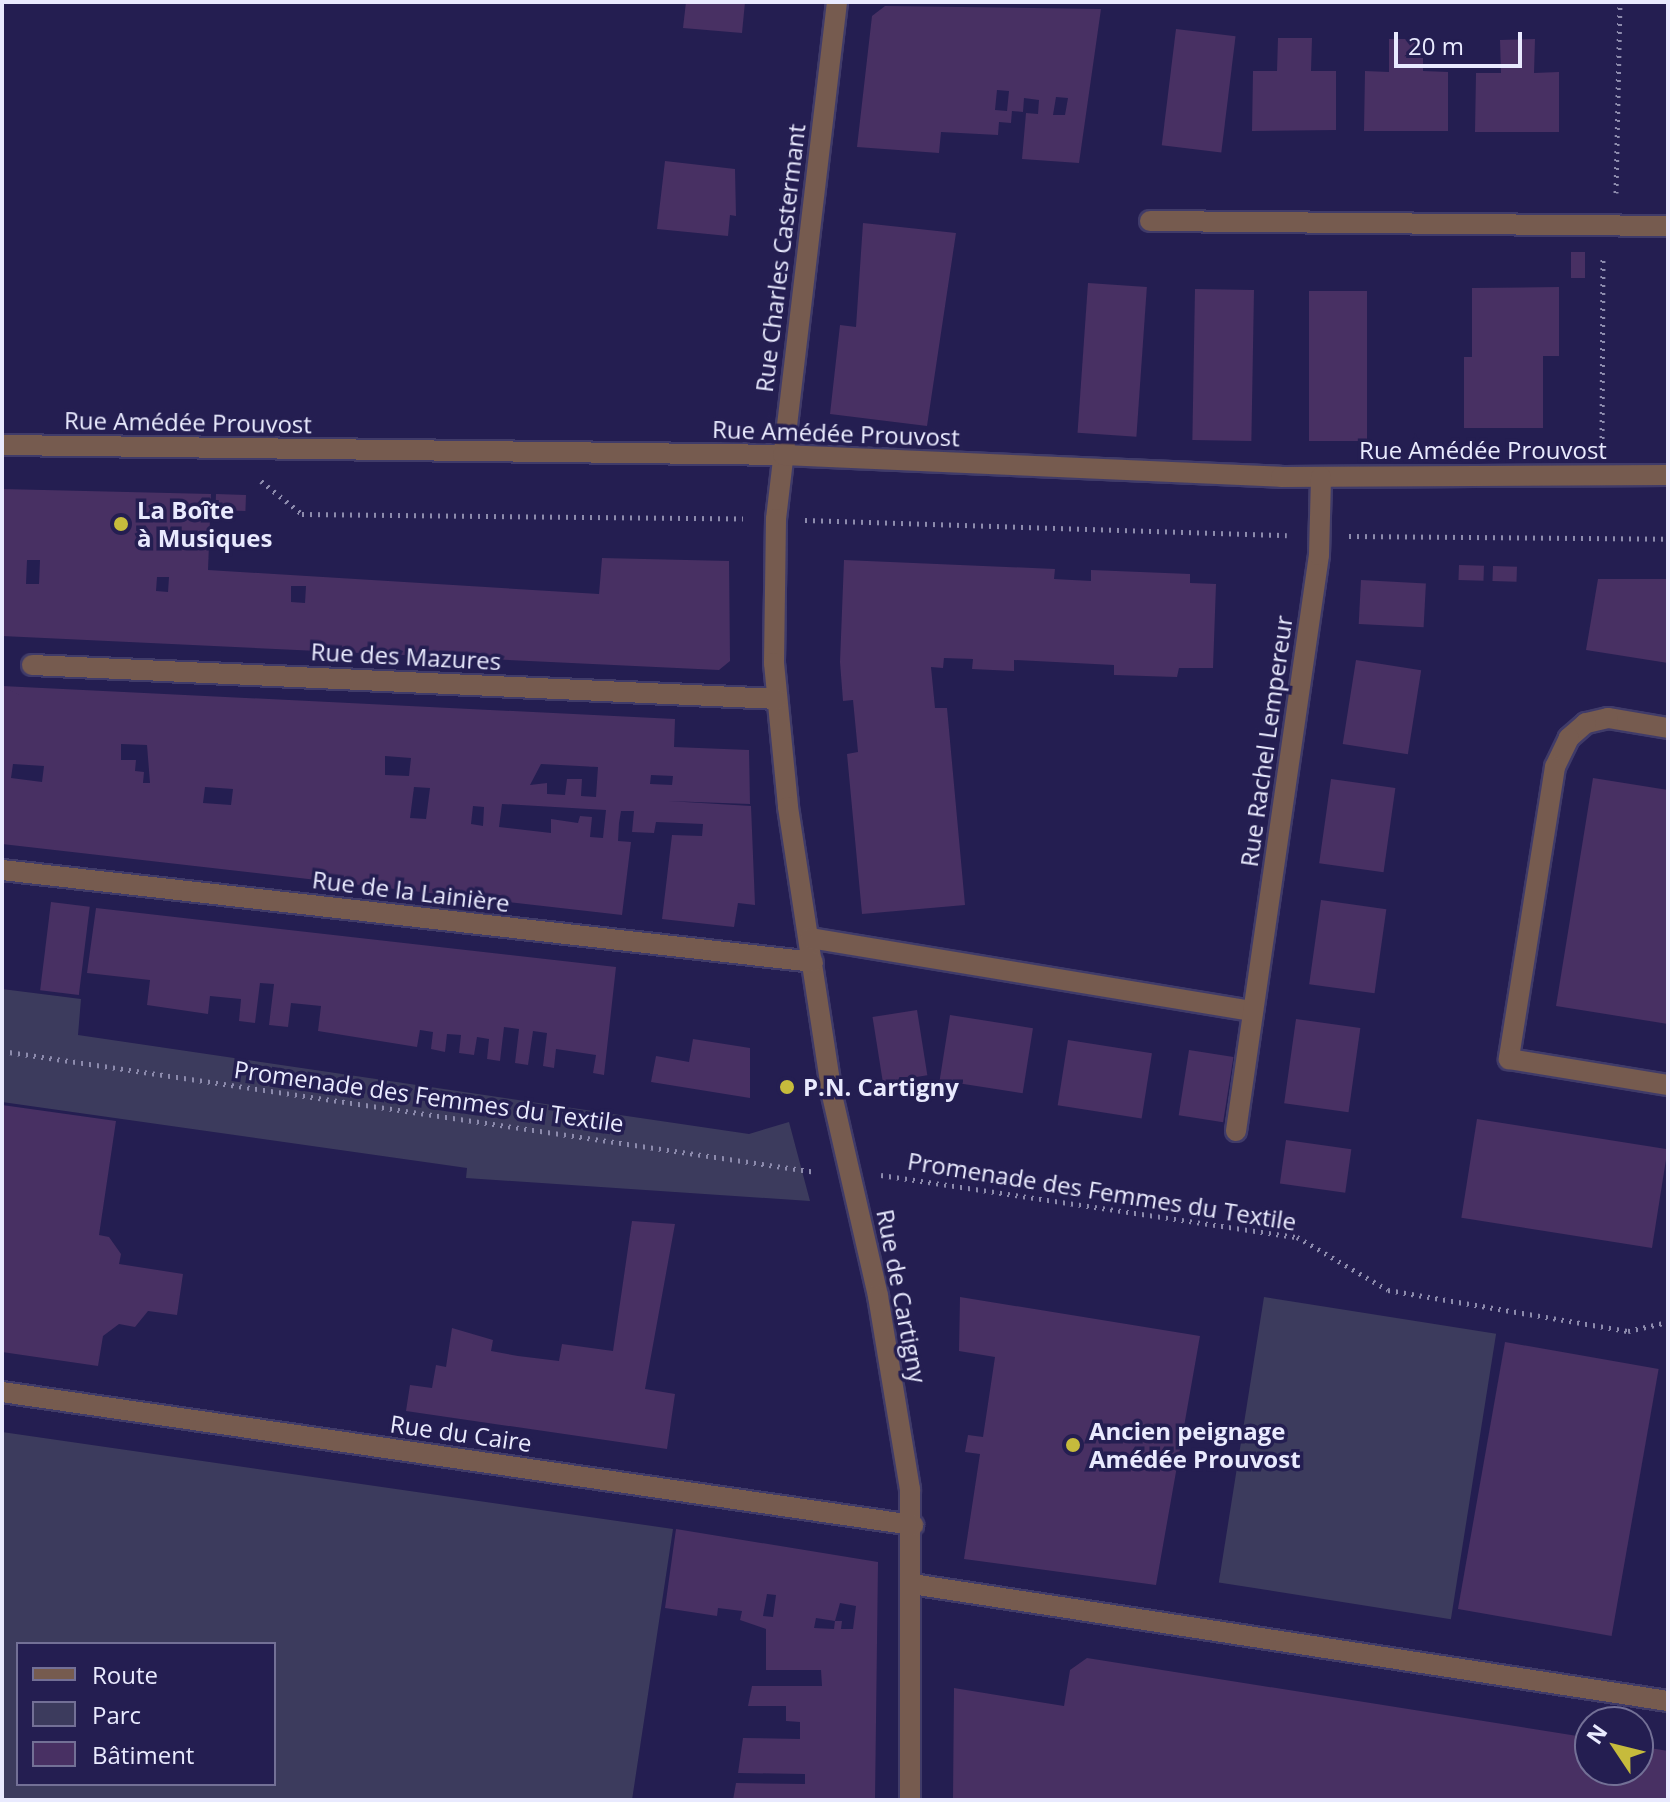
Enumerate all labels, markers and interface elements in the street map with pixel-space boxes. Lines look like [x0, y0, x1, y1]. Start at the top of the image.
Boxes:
scale bar [1398, 16, 1526, 66]
text: 20 m [1408, 29, 1464, 62]
street label: Rue Charles Castermant [749, 122, 811, 394]
street label: Rue Amédée Prouvost [64, 405, 312, 439]
street label: Rue Amédée Prouvost [712, 414, 960, 452]
street label: Rue Amédée Prouvost [1359, 436, 1607, 464]
place label: La Boîte à Musiques [137, 496, 272, 552]
marker: La Boîte à Musiques [112, 515, 130, 533]
street label: Rue Rachel Lempereur [1234, 613, 1298, 869]
street label: Rue des Mazures [310, 637, 502, 675]
street label: Rue de la Lainière [311, 865, 511, 917]
street label: Promenade des Femmes du Textile [232, 1054, 626, 1138]
place label: P.N. Cartigny [803, 1073, 959, 1101]
marker: P.N. Cartigny [778, 1078, 796, 1096]
street label: Promenade des Femmes du Textile [906, 1146, 1298, 1236]
street label: Rue de Cartigny [871, 1207, 933, 1385]
street label: Rue du Caire [388, 1409, 534, 1457]
place label: Ancien peignage Amédée Prouvost [1089, 1417, 1301, 1473]
marker: Ancien peignage Amédée Prouvost [1064, 1436, 1082, 1454]
legend [16, 1642, 276, 1786]
text: Route [92, 1658, 158, 1691]
text: Parc [92, 1698, 141, 1731]
north arrow [1574, 1706, 1654, 1786]
text: N [1579, 1717, 1613, 1749]
text: Bâtiment [92, 1738, 194, 1771]

